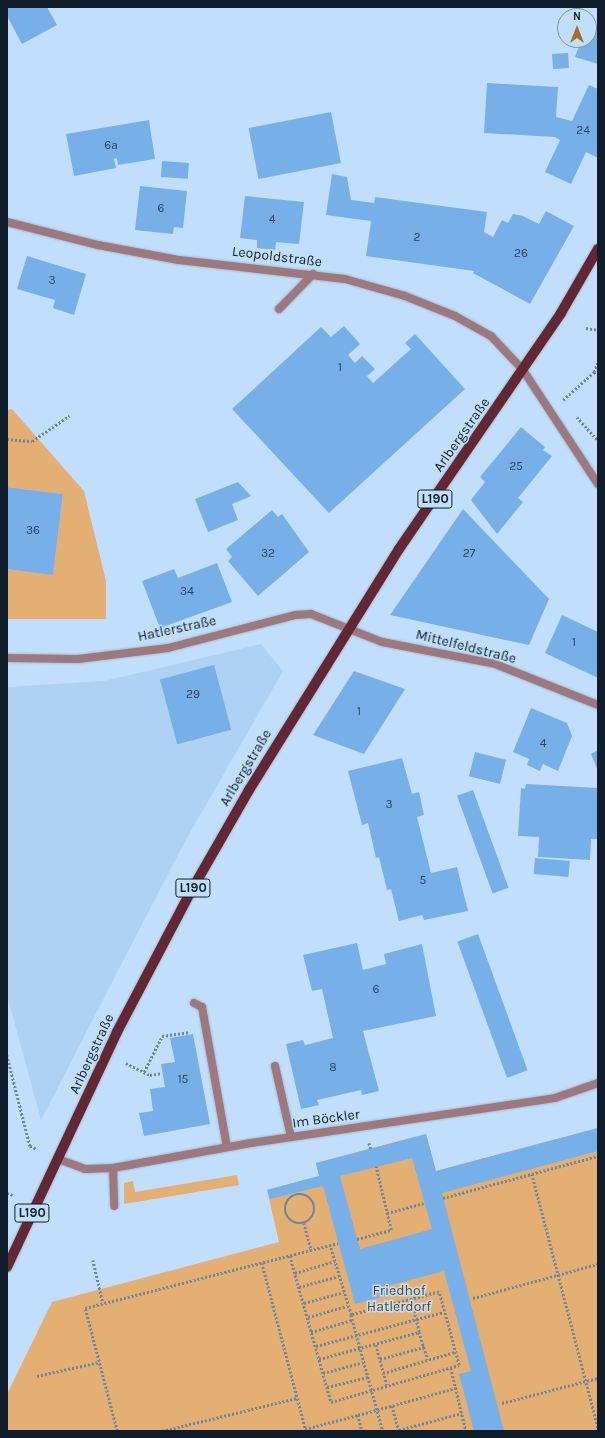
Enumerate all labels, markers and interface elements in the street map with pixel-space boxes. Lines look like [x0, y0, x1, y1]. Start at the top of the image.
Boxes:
north arrow [557, 8, 597, 48]
text: N [573, 10, 581, 23]
house number: 24 [576, 124, 590, 138]
house number: 6a [104, 139, 118, 153]
house number: 6 [158, 202, 164, 216]
house number: 4 [269, 213, 275, 227]
house number: 2 [414, 231, 420, 245]
street label: Leopoldstraße [231, 243, 323, 271]
house number: 26 [514, 247, 528, 261]
house number: 3 [48, 274, 56, 288]
house number: 1 [338, 361, 342, 375]
street label: Arlbergstraße [430, 395, 494, 475]
house number: 25 [509, 460, 523, 474]
road number: L190 [417, 488, 453, 510]
house number: 36 [26, 524, 40, 538]
house number: 32 [261, 547, 275, 561]
house number: 27 [463, 547, 475, 561]
house number: 34 [180, 585, 194, 599]
street label: Hatlerstraße [136, 613, 218, 645]
street label: Mittelfeldstraße [414, 626, 518, 668]
house number: 1 [572, 636, 576, 650]
house number: 29 [186, 688, 200, 702]
house number: 1 [357, 705, 361, 719]
street label: Arlbergstraße [217, 727, 275, 809]
house number: 4 [540, 737, 546, 751]
house number: 3 [385, 798, 393, 812]
house number: 5 [420, 874, 426, 888]
road number: L190 [175, 877, 211, 899]
house number: 6 [373, 983, 379, 997]
street label: Arlbergstraße [66, 1011, 118, 1097]
house number: 8 [329, 1061, 337, 1075]
house number: 15 [178, 1073, 188, 1087]
street label: Im Böckler [291, 1106, 361, 1132]
road number: L190 [14, 1202, 50, 1224]
park label: Friedhof Hatlerdorf [367, 1283, 431, 1316]

